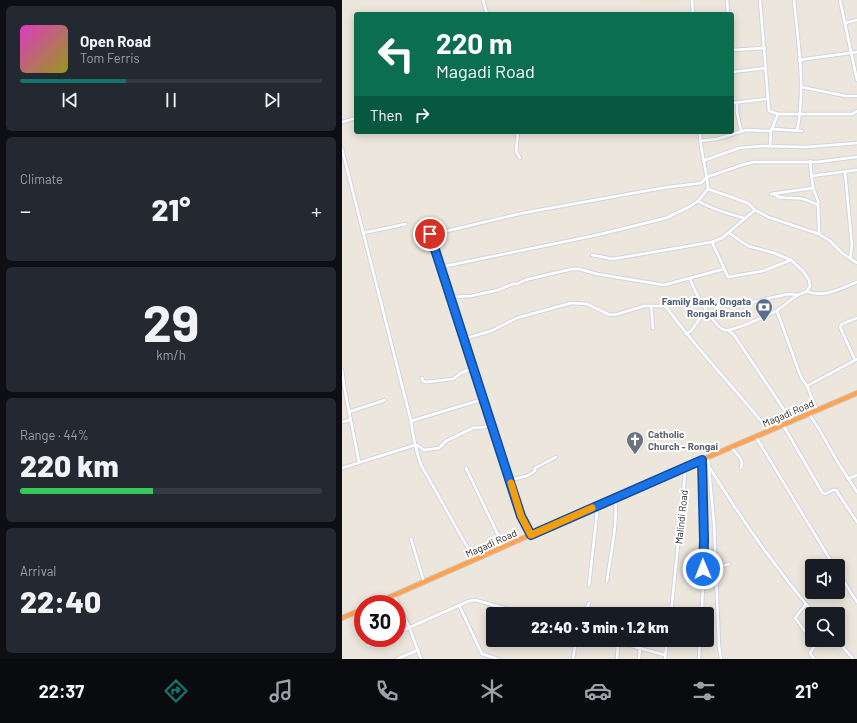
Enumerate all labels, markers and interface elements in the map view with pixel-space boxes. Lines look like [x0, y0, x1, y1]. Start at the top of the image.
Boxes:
text: 220 m [436, 26, 512, 60]
icon: left [370, 28, 422, 80]
text: Open Road [80, 32, 151, 50]
text: Tom Ferris [80, 50, 140, 66]
text: Magadi Road [436, 60, 535, 82]
icon: previous [59, 89, 81, 111]
icon: pause [160, 89, 182, 111]
icon: next [261, 89, 283, 111]
icon: right [411, 104, 433, 126]
text: Then [370, 106, 403, 124]
text: Climate [20, 171, 63, 187]
text: 21° [152, 191, 190, 227]
text: − [20, 197, 31, 223]
text: + [311, 197, 322, 223]
pin [413, 217, 447, 251]
icon: arrive [419, 223, 441, 245]
text: 29 [143, 290, 199, 352]
place label: Family Bank, Ongata Rongai Branch [662, 295, 751, 319]
bank icon: Family Bank, Ongata Rongai Branch [754, 297, 774, 322]
text: km/h [156, 347, 186, 363]
street label: Magadi Road [760, 397, 816, 429]
text: Range · 44% [20, 427, 89, 443]
place label: Catholic Church - Rongai [648, 428, 719, 452]
church icon: Catholic Church - Rongai [625, 430, 645, 455]
text: 220 km [20, 447, 119, 483]
street label: Malindi Road [672, 489, 690, 545]
street label: Magadi Road [464, 526, 518, 560]
position arrow [682, 548, 724, 590]
map controls [805, 559, 845, 647]
button: sound [805, 559, 845, 599]
text: Arrival [20, 563, 56, 579]
text: 22:40 [20, 583, 101, 619]
speed limit sign: 30 [354, 595, 406, 647]
button: search [805, 607, 845, 647]
text: 22:40 · 3 min · 1.2 km [531, 618, 669, 636]
icon: directions [162, 677, 190, 705]
icon: music [267, 677, 295, 705]
icon: phone [373, 677, 401, 705]
icon: climate [478, 677, 506, 705]
icon: car [584, 677, 612, 705]
icon: filters [690, 677, 718, 705]
text: 22:37 [39, 680, 84, 702]
text: 21° [795, 680, 818, 702]

